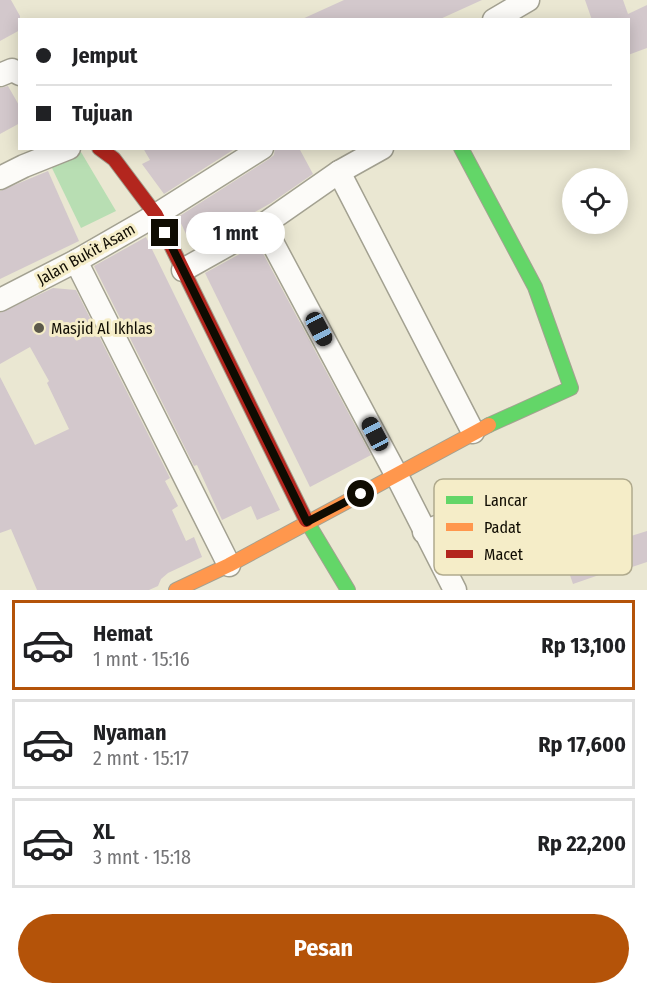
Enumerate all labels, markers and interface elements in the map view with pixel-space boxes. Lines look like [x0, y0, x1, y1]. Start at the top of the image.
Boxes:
text: Jemput [72, 42, 137, 69]
text: Tujuan [72, 100, 133, 127]
map controls [562, 168, 628, 234]
button: locate [562, 168, 628, 234]
callout: 1 mnt [186, 212, 285, 254]
street label: Jalan Bukit Asam [34, 219, 138, 289]
route end [151, 219, 178, 246]
text: 1 mnt [213, 221, 258, 245]
car [303, 309, 335, 349]
place label: Masjid Al Ikhlas [51, 319, 153, 338]
marker: Masjid Al Ikhlas [32, 321, 46, 335]
car [359, 414, 391, 454]
legend [434, 479, 632, 575]
route start [347, 480, 374, 507]
text: Lancar [484, 491, 528, 510]
text: Padat [484, 518, 522, 537]
text: Macet [484, 545, 524, 564]
icon: car [21, 618, 75, 672]
text: Hemat [93, 620, 153, 647]
text: Rp 13,100 [541, 632, 626, 659]
text: 1 mnt · 15:16 [93, 647, 190, 671]
icon: car [21, 717, 75, 771]
text: Nyaman [93, 719, 166, 746]
text: Rp 17,600 [538, 731, 626, 758]
text: 2 mnt · 15:17 [93, 746, 189, 770]
icon: car [21, 816, 75, 870]
text: XL [93, 818, 115, 845]
text: Rp 22,200 [538, 830, 626, 857]
text: 3 mnt · 15:18 [93, 845, 191, 869]
button: Pesan [18, 914, 629, 983]

